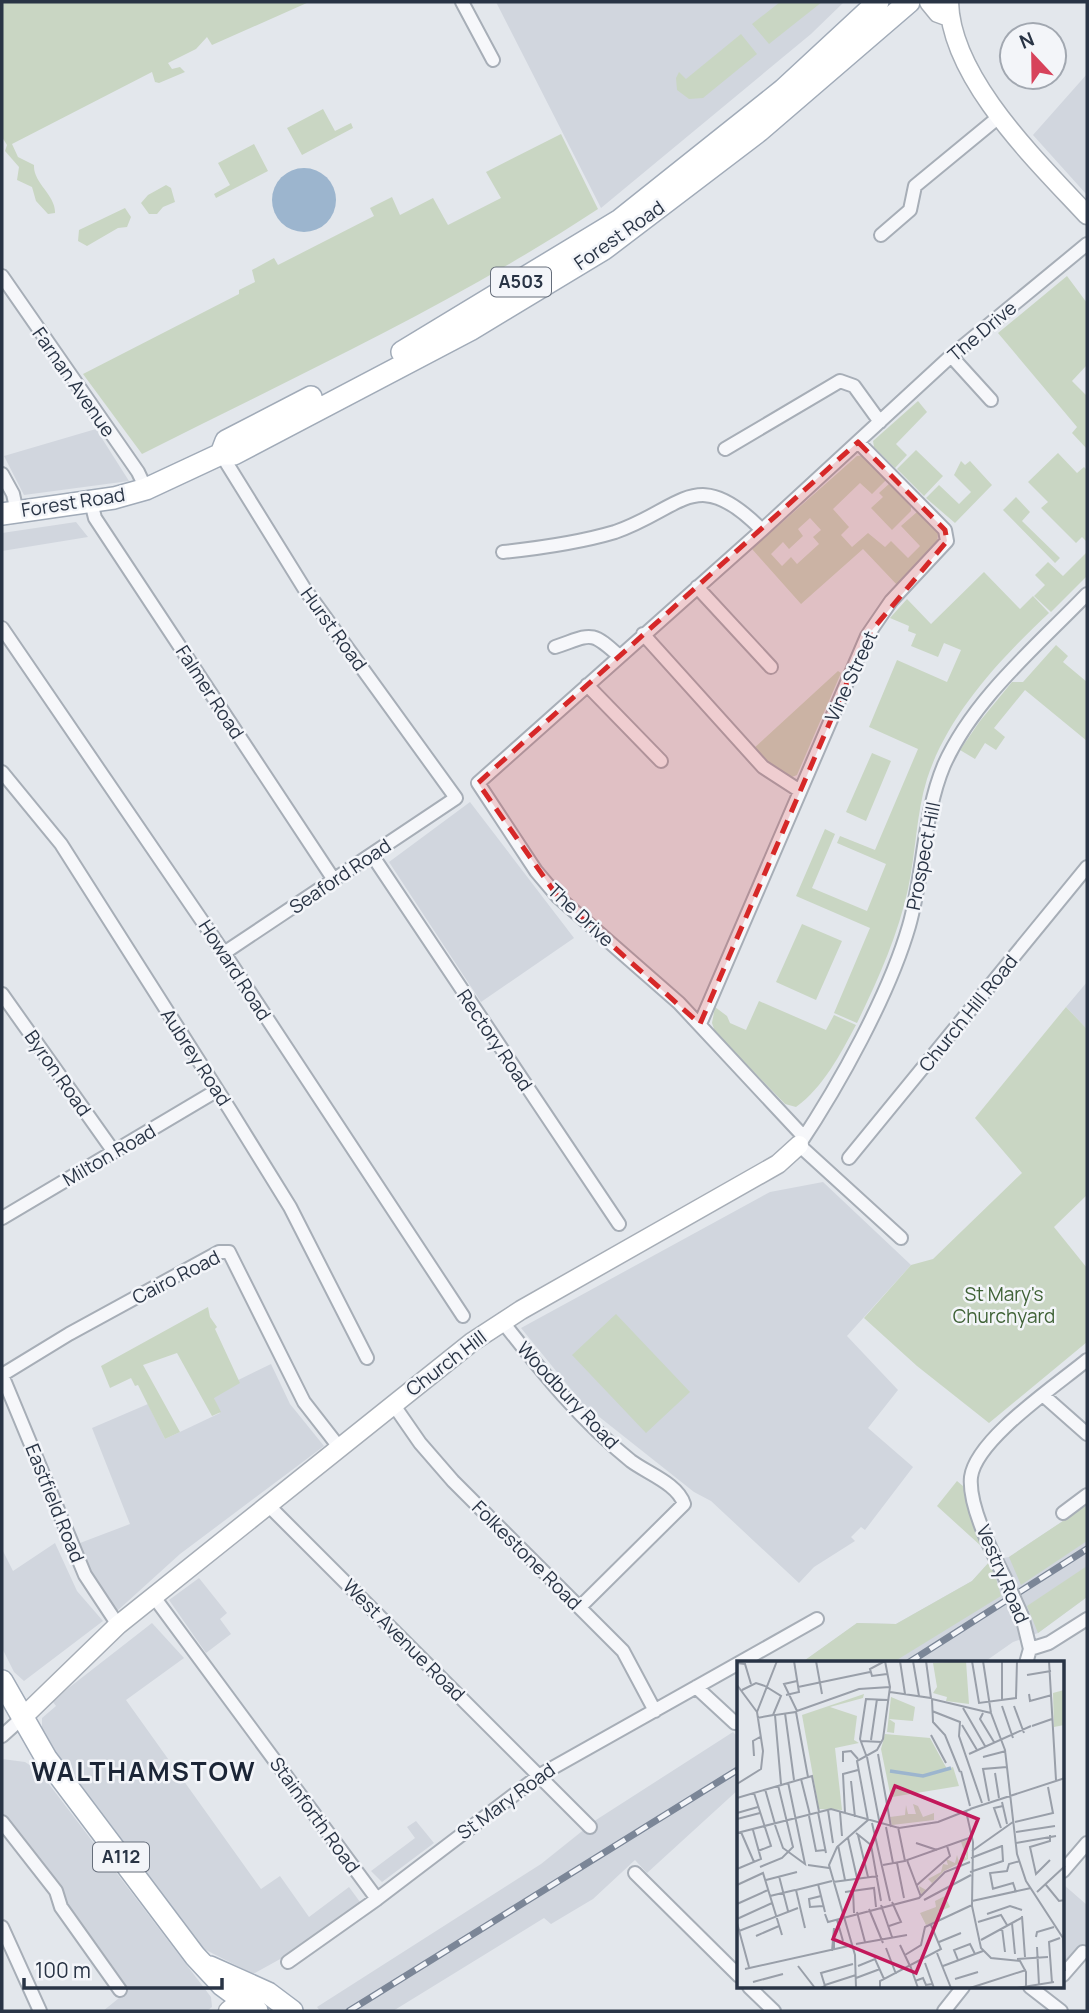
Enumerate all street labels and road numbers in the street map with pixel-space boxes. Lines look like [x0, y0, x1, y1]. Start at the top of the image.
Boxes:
street label: Forest Road [569, 194, 669, 276]
road number: A503 [491, 268, 551, 296]
street label: The Drive [942, 295, 1022, 367]
street label: Farnan Avenue [26, 322, 122, 442]
street label: Forest Road [19, 481, 127, 523]
street label: Hurst Road [295, 582, 373, 676]
street label: Vine Street [819, 626, 883, 726]
street label: Falmer Road [170, 640, 250, 744]
street label: Prospect Hill [900, 800, 946, 912]
street label: Seaford Road [284, 832, 396, 920]
street label: The Drive [542, 878, 620, 952]
street label: Howard Road [193, 915, 277, 1025]
street label: Church Hill Road [913, 949, 1023, 1077]
street label: Rectory Road [451, 984, 539, 1096]
street label: Aubrey Road [155, 1003, 237, 1111]
street label: Byron Road [19, 1025, 97, 1121]
street label: Milton Road [58, 1118, 160, 1192]
street label: Cairo Road [128, 1244, 224, 1310]
street label: Church Hill [400, 1324, 492, 1402]
street label: Woodbury Road [511, 1335, 625, 1455]
street label: Eastfield Road [19, 1440, 91, 1566]
street label: Folkestone Road [467, 1495, 587, 1615]
street label: Vestry Road [971, 1521, 1035, 1627]
street label: West Avenue Road [337, 1573, 471, 1707]
street label: Stainforth Road [264, 1752, 366, 1878]
street label: St Mary Road [452, 1757, 560, 1845]
road number: A112 [93, 1842, 149, 1871]

